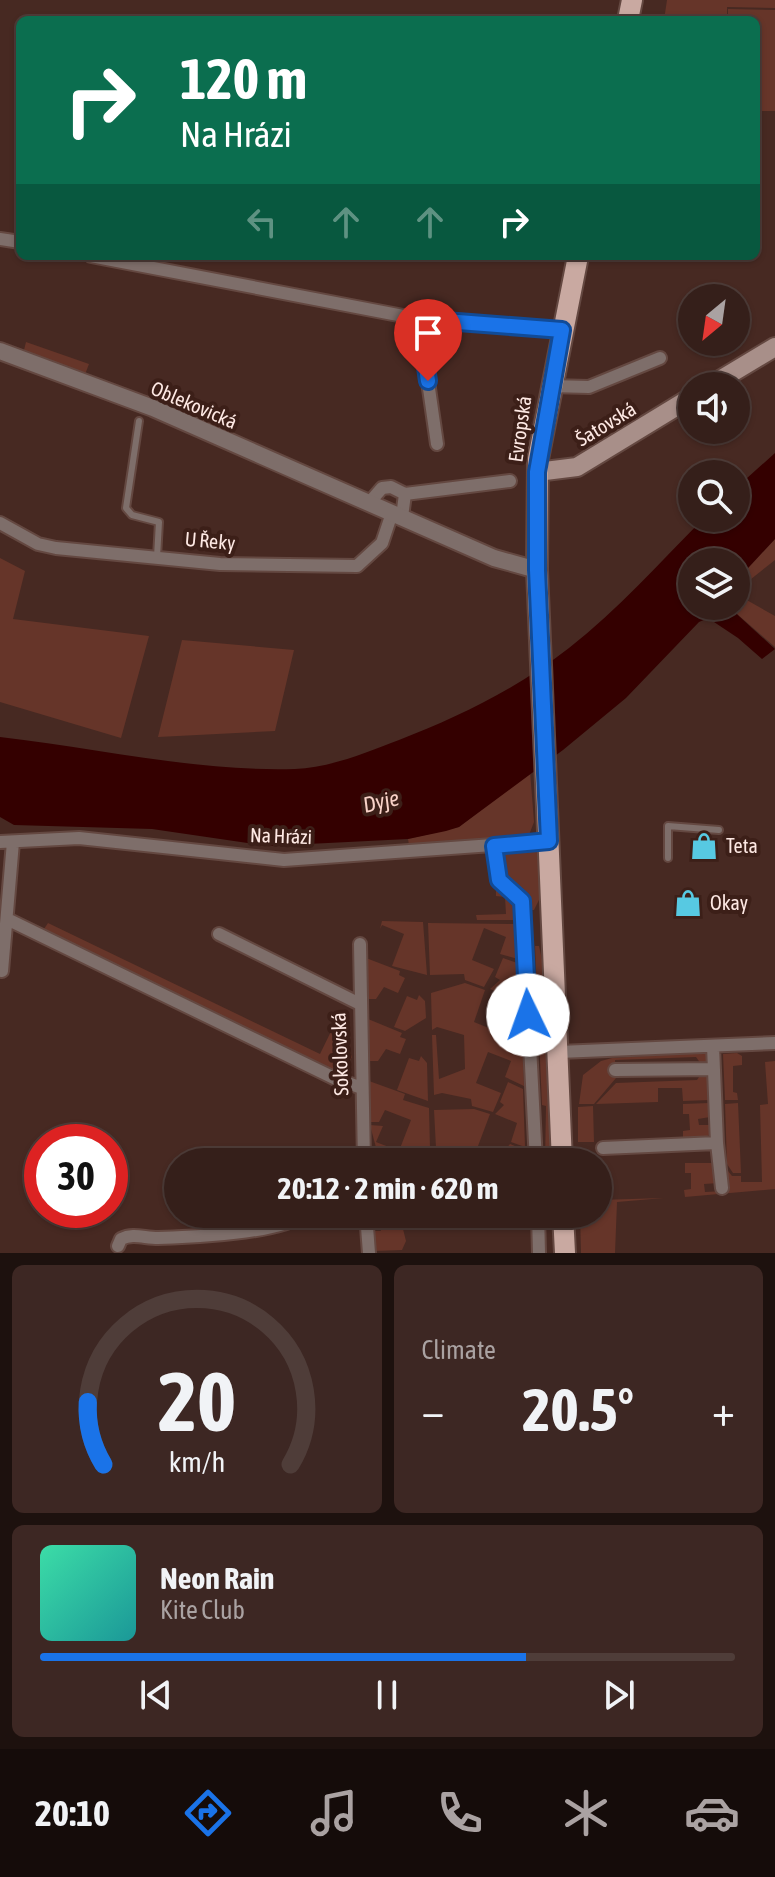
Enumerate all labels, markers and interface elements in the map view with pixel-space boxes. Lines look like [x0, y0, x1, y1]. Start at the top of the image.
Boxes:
text: 120 m [180, 47, 307, 111]
icon: right [48, 48, 152, 152]
text: Na Hrázi [180, 113, 292, 155]
icon: left [240, 200, 284, 244]
icon: ahead [324, 200, 368, 244]
icon: ahead [408, 200, 452, 244]
icon: right [492, 200, 536, 244]
north arrow [678, 284, 750, 356]
map controls [678, 284, 750, 620]
pin [394, 299, 462, 381]
icon: arrive [406, 311, 450, 355]
button: sound [678, 372, 750, 444]
street label: Oblekovická [148, 376, 241, 433]
street label: Evropská [503, 394, 536, 464]
street label: Šatovská [572, 397, 640, 450]
button: search [678, 460, 750, 532]
street label: U Řeky [184, 527, 236, 554]
button: layers [678, 548, 750, 620]
water label: Dyje [360, 784, 402, 818]
street label: Na Hrázi [250, 823, 312, 848]
shop icon: Teta [689, 831, 719, 861]
place label: Teta [726, 834, 758, 857]
shop icon: Okay [673, 888, 703, 918]
place label: Okay [710, 891, 748, 914]
position arrow [486, 973, 570, 1057]
street label: Sokolovská [327, 1012, 352, 1096]
speed limit sign: 30 [24, 1124, 128, 1228]
text: 20:12 · 2 min · 620 m [278, 1171, 498, 1205]
text: Climate [422, 1335, 496, 1365]
text: 20 [158, 1353, 236, 1449]
text: 20.5° [522, 1375, 634, 1444]
text: − [422, 1385, 444, 1435]
text: + [712, 1385, 735, 1435]
text: km/h [168, 1445, 225, 1478]
text: Neon Rain [160, 1561, 274, 1595]
text: Kite Club [160, 1595, 245, 1625]
icon: previous [134, 1673, 178, 1717]
icon: pause [365, 1673, 409, 1717]
icon: next [597, 1673, 641, 1717]
icon: directions [180, 1785, 236, 1841]
icon: music [306, 1785, 362, 1841]
icon: phone [432, 1785, 488, 1841]
icon: climate [558, 1785, 614, 1841]
icon: car [684, 1785, 740, 1841]
text: 20:10 [35, 1792, 110, 1834]

